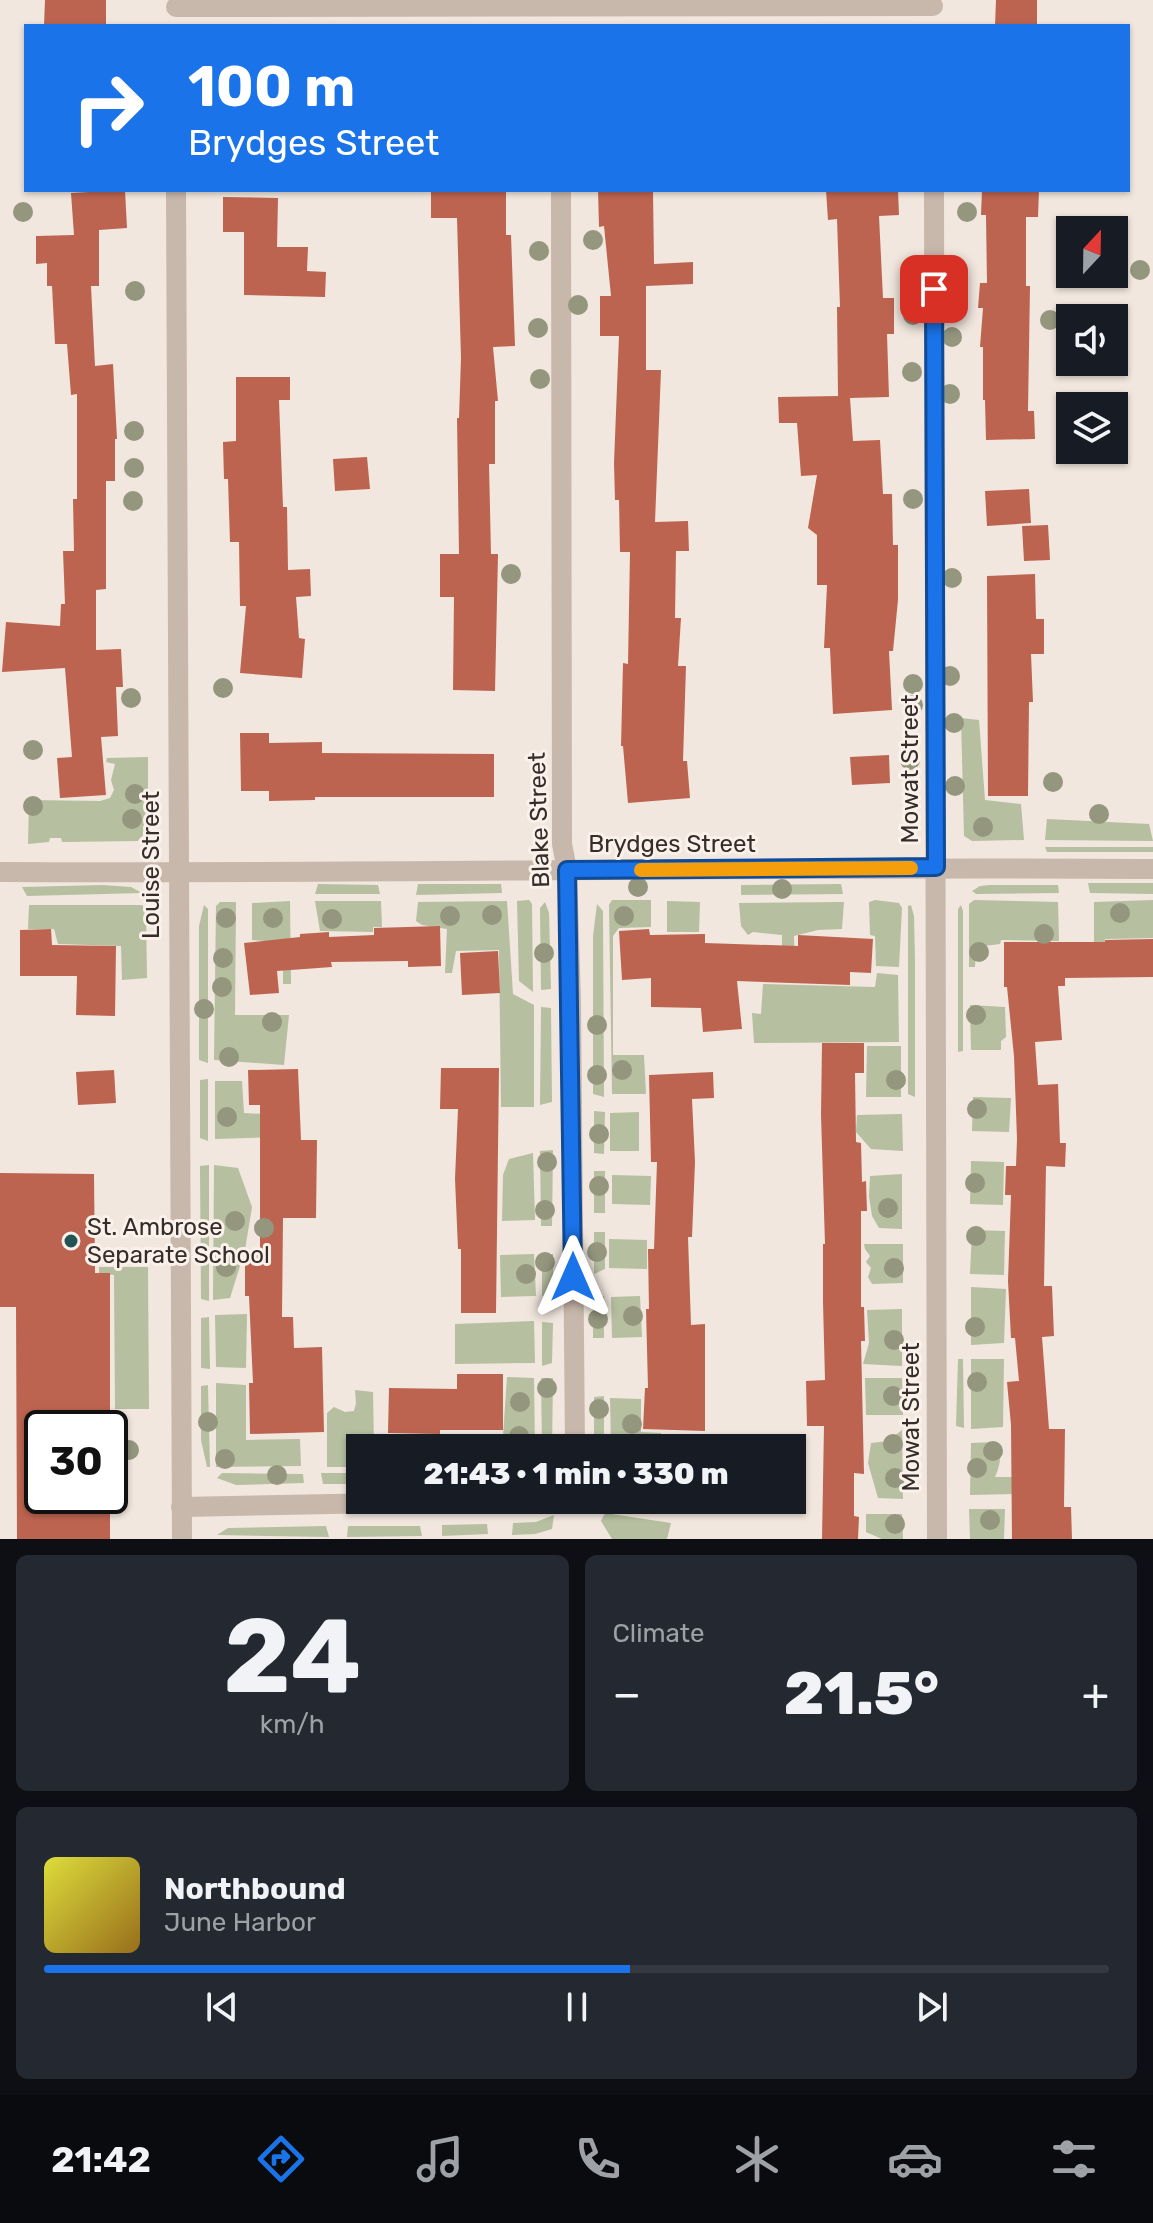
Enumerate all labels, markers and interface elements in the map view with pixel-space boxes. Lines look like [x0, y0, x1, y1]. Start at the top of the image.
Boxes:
text: 100 m [188, 54, 355, 120]
icon: right [56, 56, 160, 160]
text: Brydges Street [188, 121, 439, 164]
north arrow [1056, 216, 1128, 288]
map controls [1056, 216, 1128, 464]
pin [900, 255, 968, 323]
icon: arrive [912, 267, 956, 311]
button: sound [1056, 304, 1128, 376]
button: layers [1056, 392, 1128, 464]
street label: Mowat Street [896, 694, 924, 844]
street label: Blake Street [523, 752, 555, 888]
street label: Louise Street [137, 791, 165, 939]
street label: Brydges Street [588, 830, 756, 858]
place label: St. Ambrose Separate School [87, 1213, 270, 1269]
marker: St. Ambrose Separate School [62, 1232, 80, 1250]
position arrow [531, 1235, 615, 1319]
street label: Mowat Street [897, 1342, 925, 1492]
speed limit sign: 30 [24, 1410, 128, 1514]
text: 21:43 · 1 min · 330 m [423, 1456, 729, 1492]
text: 24 [223, 1595, 361, 1718]
text: Climate [613, 1618, 705, 1649]
text: 21.5° [784, 1658, 939, 1729]
text: − [613, 1668, 641, 1720]
text: + [1082, 1668, 1109, 1720]
text: km/h [260, 1709, 325, 1740]
text: Northbound [164, 1871, 346, 1907]
text: June Harbor [164, 1907, 316, 1938]
icon: previous [200, 1985, 244, 2029]
icon: pause [555, 1985, 599, 2029]
icon: next [910, 1985, 954, 2029]
icon: directions [253, 2131, 309, 2187]
icon: music [412, 2131, 468, 2187]
icon: phone [570, 2131, 626, 2187]
icon: climate [729, 2131, 785, 2187]
icon: car [887, 2131, 943, 2187]
icon: filters [1046, 2131, 1102, 2187]
text: 21:42 [51, 2138, 151, 2181]

